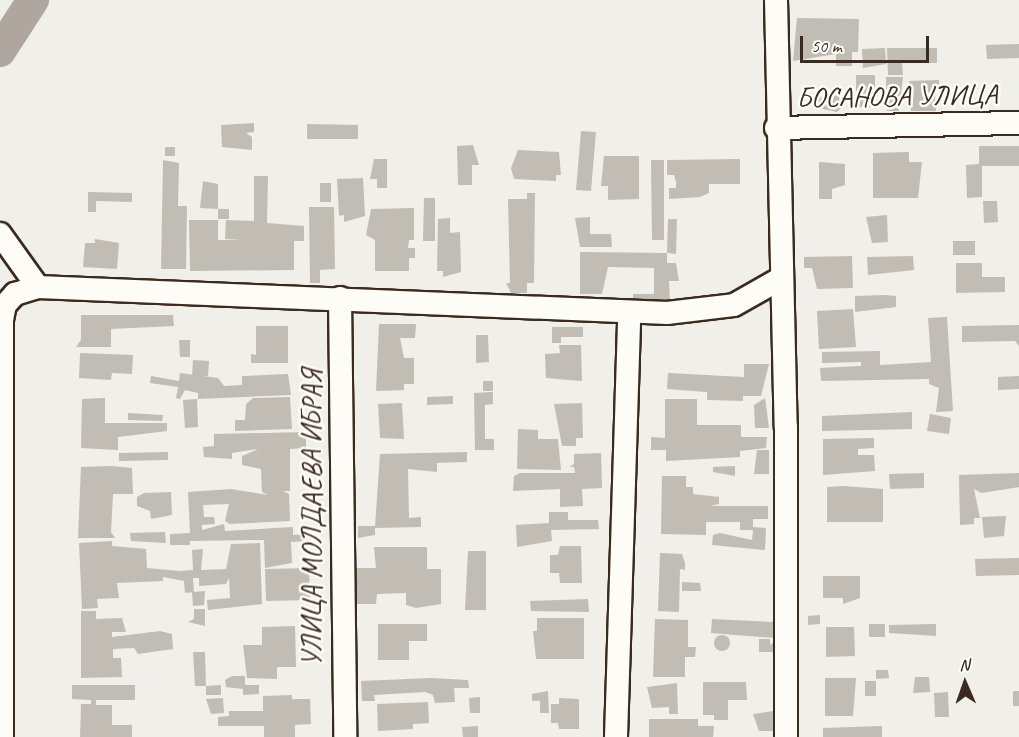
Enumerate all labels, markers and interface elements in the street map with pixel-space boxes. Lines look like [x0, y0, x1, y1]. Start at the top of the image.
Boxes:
scale bar [803, 24, 932, 62]
text: 50 m [811, 35, 842, 57]
street label: БОСАНОВА УЛИЦА [796, 77, 998, 115]
street label: УЛИЦА МОЛДАЕВА ИБРАЯ [295, 369, 329, 667]
north arrow [935, 653, 995, 713]
text: N [959, 655, 970, 675]

